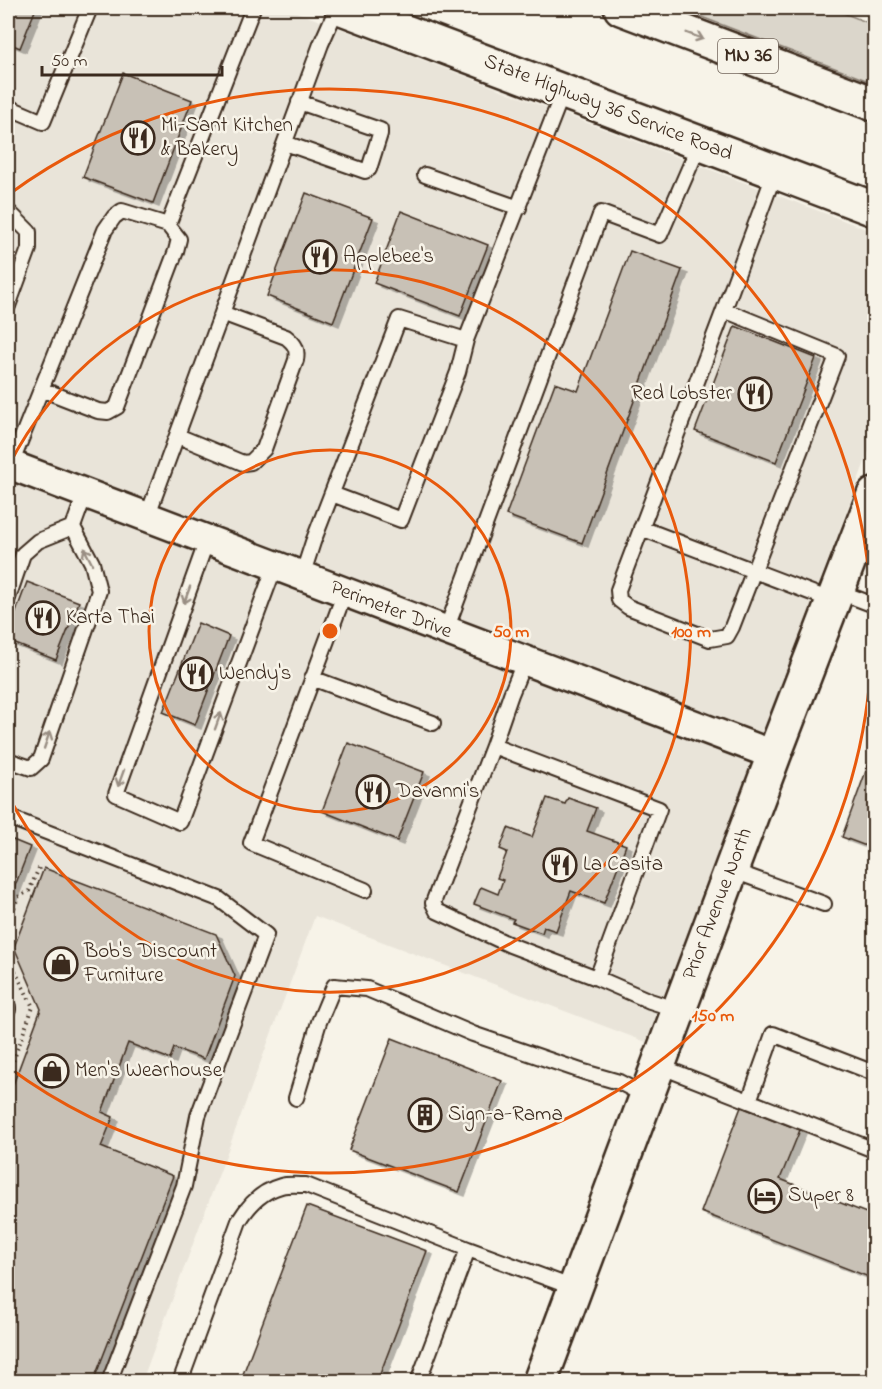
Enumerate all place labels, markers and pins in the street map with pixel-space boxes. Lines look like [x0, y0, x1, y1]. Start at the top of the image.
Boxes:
place label: Mi-Sant Kitchen & Bakery [161, 111, 293, 167]
restaurant icon: Mi-Sant Kitchen & Bakery [120, 120, 156, 156]
restaurant icon: Applebee's [302, 239, 338, 275]
place label: Applebee's [343, 242, 434, 272]
restaurant icon: Red Lobster [737, 376, 773, 412]
place label: Red Lobster [631, 379, 732, 409]
restaurant icon: Karta Thai [25, 600, 61, 636]
place label: Karta Thai [66, 603, 155, 633]
centre of rings [320, 621, 340, 641]
restaurant icon: Wendy's [178, 656, 214, 692]
place label: Wendy's [219, 659, 291, 691]
restaurant icon: Davanni's [355, 774, 391, 810]
place label: Davanni's [395, 777, 480, 807]
restaurant icon: La Casita [542, 847, 578, 883]
place label: La Casita [583, 850, 663, 880]
place label: Bob's Discount Furniture [83, 937, 217, 991]
shop icon: Bob's Discount Furniture [43, 946, 79, 982]
shop icon: Men's Wearhouse [34, 1053, 70, 1089]
place label: Men's Wearhouse [75, 1056, 223, 1086]
building icon: Sign-a-Rama [407, 1097, 443, 1133]
place label: Sign-a-Rama [448, 1100, 563, 1132]
hotel icon: Super 8 [747, 1178, 783, 1214]
place label: Super 8 [788, 1181, 854, 1211]

